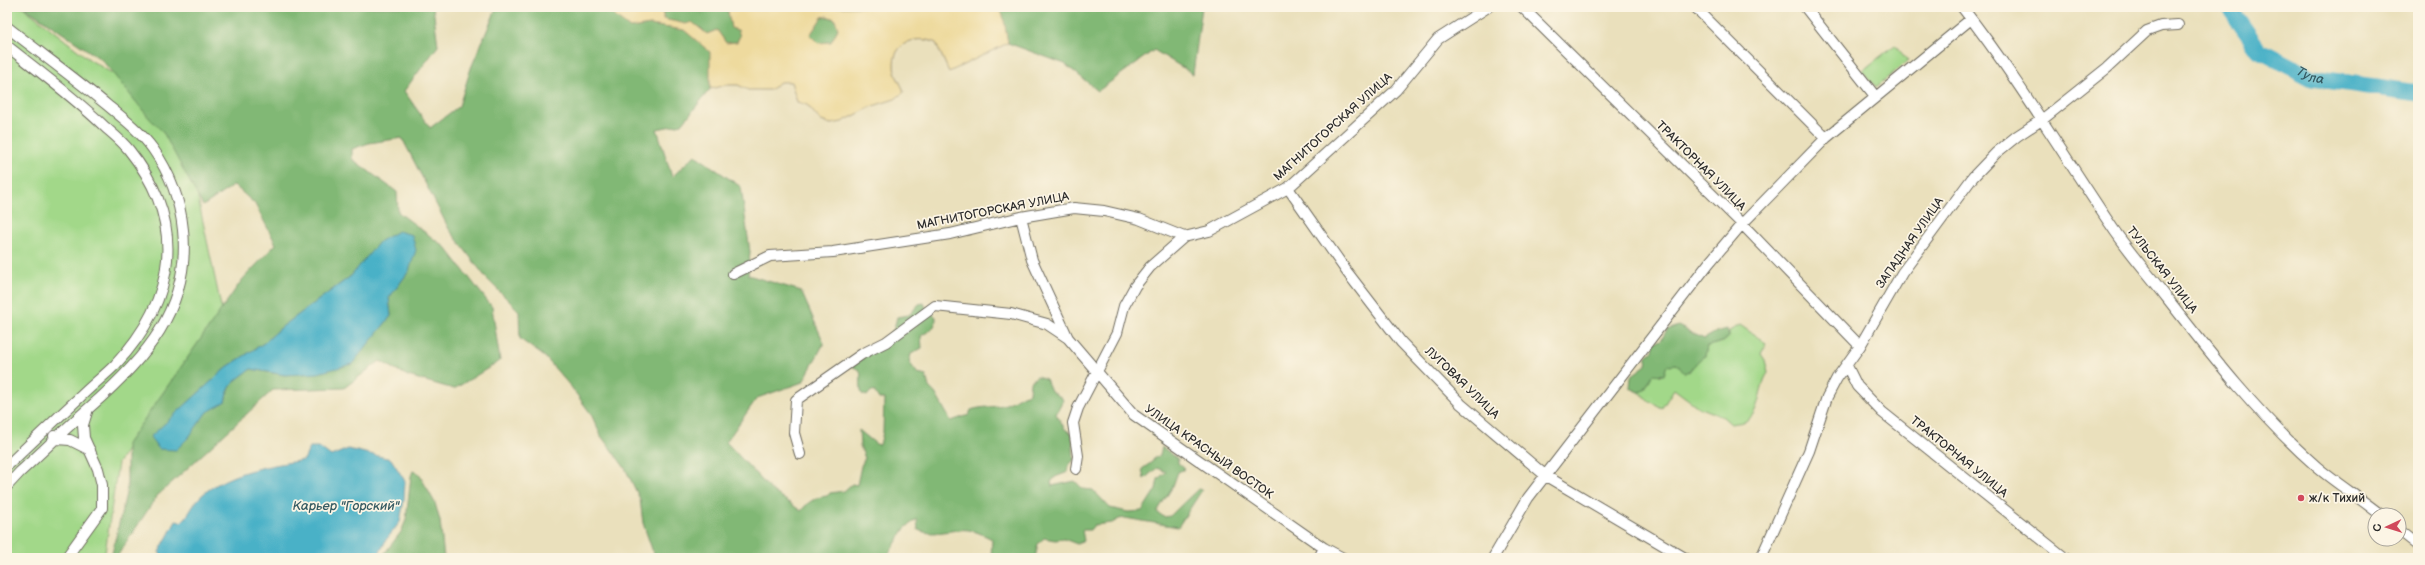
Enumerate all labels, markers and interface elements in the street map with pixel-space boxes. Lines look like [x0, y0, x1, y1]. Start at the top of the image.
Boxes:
water label: Тула [2293, 63, 2325, 88]
street label: МАГНИТОГОРСКАЯ УЛИЦА [1271, 69, 1396, 184]
street label: ТРАКТОРНАЯ УЛИЦА [1653, 118, 1750, 215]
street label: МАГНИТОГОРСКАЯ УЛИЦА [916, 189, 1071, 233]
street label: ЗАПАДНАЯ УЛИЦА [1873, 194, 1947, 291]
street label: ТУЛЬСКАЯ УЛИЦА [2123, 224, 2201, 317]
street label: ЛУГОВАЯ УЛИЦА [1421, 343, 1503, 423]
street label: УЛИЦА КРАСНЫЙ ВОСТОК [1142, 402, 1276, 502]
street label: ТРАКТОРНАЯ УЛИЦА [1907, 413, 2011, 501]
place label: ж/к Тихий [2309, 491, 2365, 506]
marker: ж/к Тихий [2296, 493, 2306, 503]
water label: Карьер "Горский" [293, 498, 401, 514]
north arrow [2367, 507, 2407, 547]
text: С [2371, 523, 2384, 532]

